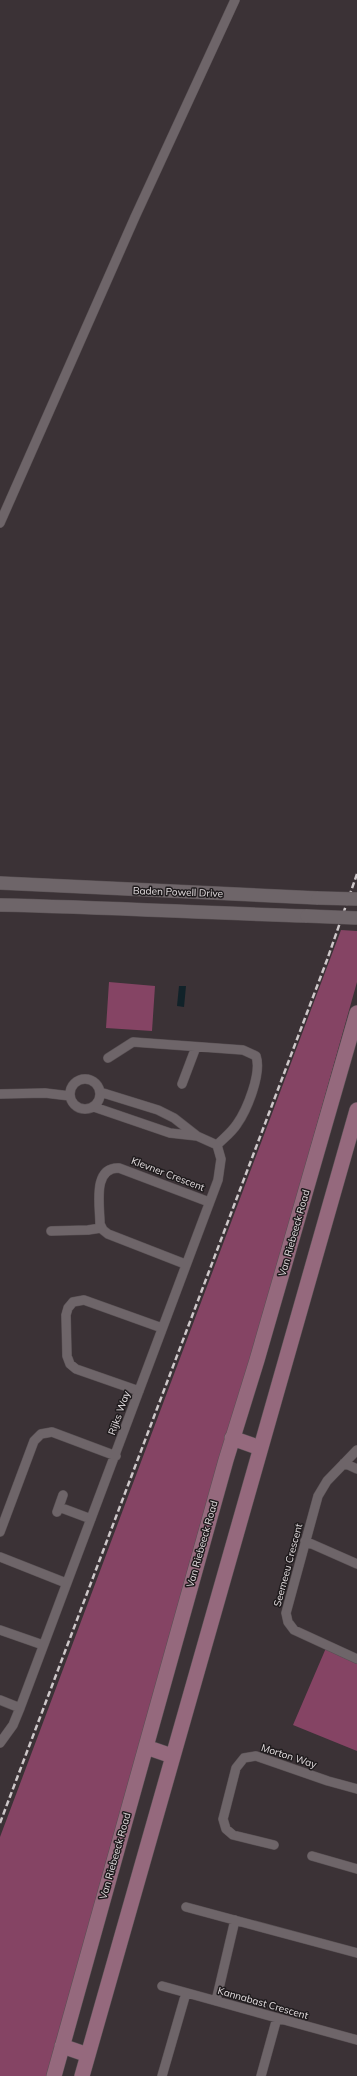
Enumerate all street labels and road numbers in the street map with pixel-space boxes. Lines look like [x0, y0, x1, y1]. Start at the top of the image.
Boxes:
street label: Baden Powell Drive [133, 884, 223, 900]
street label: Klevner Crescent [130, 1154, 207, 1194]
street label: Van Riebeeck Road [275, 1188, 313, 1278]
street label: Rijks Way [105, 1388, 133, 1437]
street label: Van Riebeeck Road [183, 1499, 221, 1589]
street label: Seemeeu Crescent [271, 1521, 305, 1608]
street label: Morton Way [260, 1741, 319, 1771]
street label: Van Riebeeck Road [96, 1811, 134, 1901]
street label: Kannabast Crescent [216, 1984, 310, 2022]

